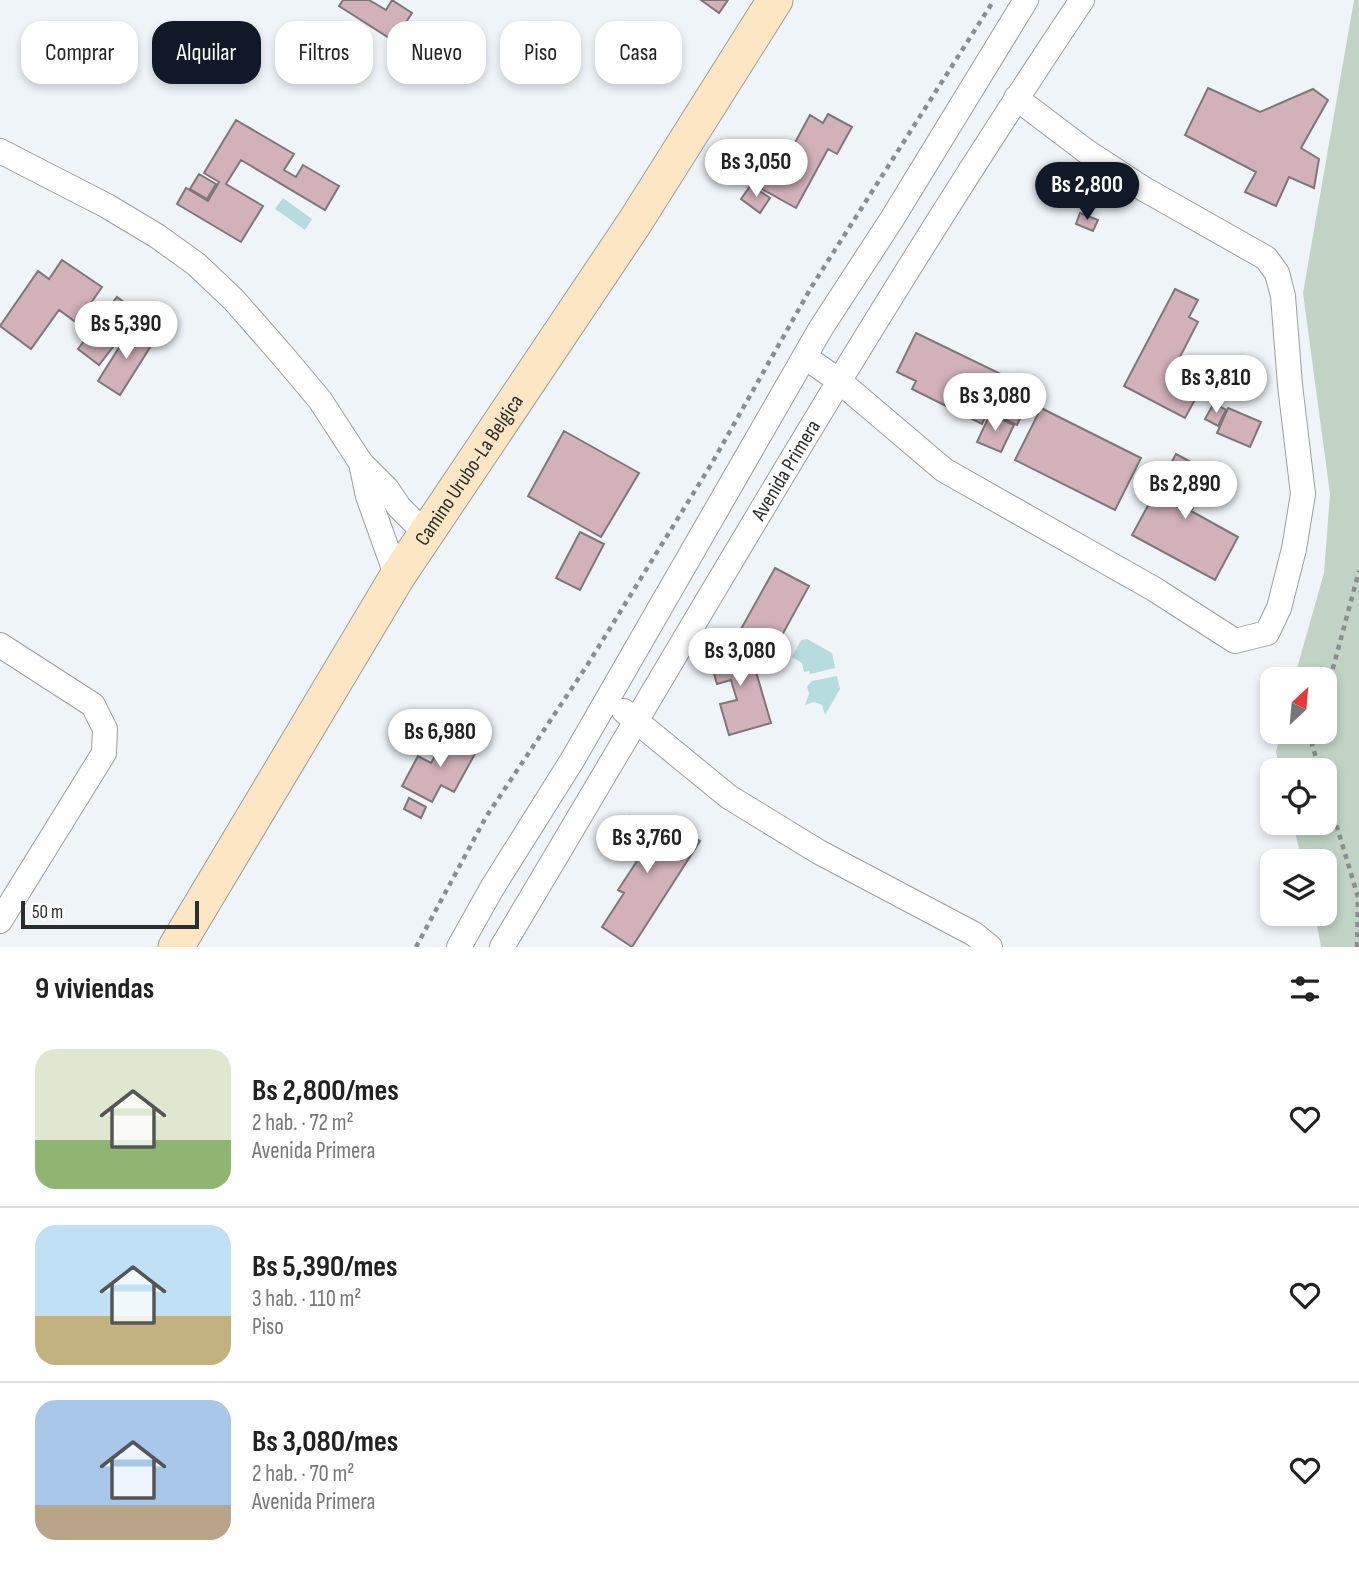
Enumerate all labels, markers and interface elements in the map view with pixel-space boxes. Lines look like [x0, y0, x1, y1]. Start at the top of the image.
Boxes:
chip: Comprar [21, 21, 138, 84]
chip: Alquilar [152, 21, 261, 84]
chip: Filtros [275, 21, 373, 84]
chip: Nuevo [387, 21, 486, 84]
chip: Piso [500, 21, 581, 84]
chip: Casa [595, 21, 682, 84]
pin: Bs 3,050 [684, 140, 828, 199]
text: Bs 3,050 [721, 148, 791, 176]
pin: Bs 2,800 [1015, 162, 1159, 222]
text: Bs 2,800 [1051, 171, 1123, 199]
pin: Bs 5,390 [54, 302, 198, 361]
text: Bs 5,390 [91, 310, 161, 338]
pin: Bs 3,810 [1144, 356, 1288, 415]
text: Bs 3,810 [1181, 364, 1251, 392]
pin: Bs 3,080 [923, 374, 1067, 433]
text: Bs 3,080 [959, 382, 1031, 410]
street label: Camino Urubo-La Belgica [409, 390, 528, 550]
street label: Avenida Primera [745, 415, 825, 526]
pin: Bs 2,890 [1113, 462, 1257, 521]
text: Bs 2,890 [1149, 470, 1221, 498]
pin: Bs 3,080 [668, 628, 812, 688]
text: Bs 3,080 [704, 637, 776, 665]
north arrow [1260, 667, 1337, 744]
map controls [1260, 667, 1337, 926]
pin: Bs 6,980 [368, 710, 512, 769]
text: Bs 6,980 [404, 718, 476, 746]
button: locate [1260, 758, 1337, 835]
pin: Bs 3,760 [575, 816, 719, 875]
text: Bs 3,760 [612, 824, 682, 852]
button: layers [1260, 849, 1337, 926]
scale bar [21, 898, 200, 930]
text: 50 m [32, 901, 63, 924]
icon: filters [1286, 970, 1324, 1008]
text: 9 viviendas [35, 971, 154, 1007]
text: Bs 2,800/mes [252, 1073, 399, 1109]
icon: home [91, 1077, 175, 1161]
icon: heart [1286, 1100, 1324, 1138]
text: 2 hab. · 72 m² [252, 1109, 354, 1137]
text: Avenida Primera [252, 1137, 375, 1165]
text: Bs 5,390/mes [252, 1249, 398, 1285]
icon: home [91, 1253, 175, 1337]
icon: heart [1286, 1276, 1324, 1314]
text: 3 hab. · 110 m² [252, 1285, 362, 1313]
text: Piso [252, 1313, 284, 1341]
text: Bs 3,080/mes [252, 1424, 398, 1460]
icon: home [91, 1428, 175, 1512]
icon: heart [1286, 1451, 1324, 1489]
text: 2 hab. · 70 m² [252, 1460, 354, 1488]
text: Avenida Primera [252, 1488, 375, 1516]

